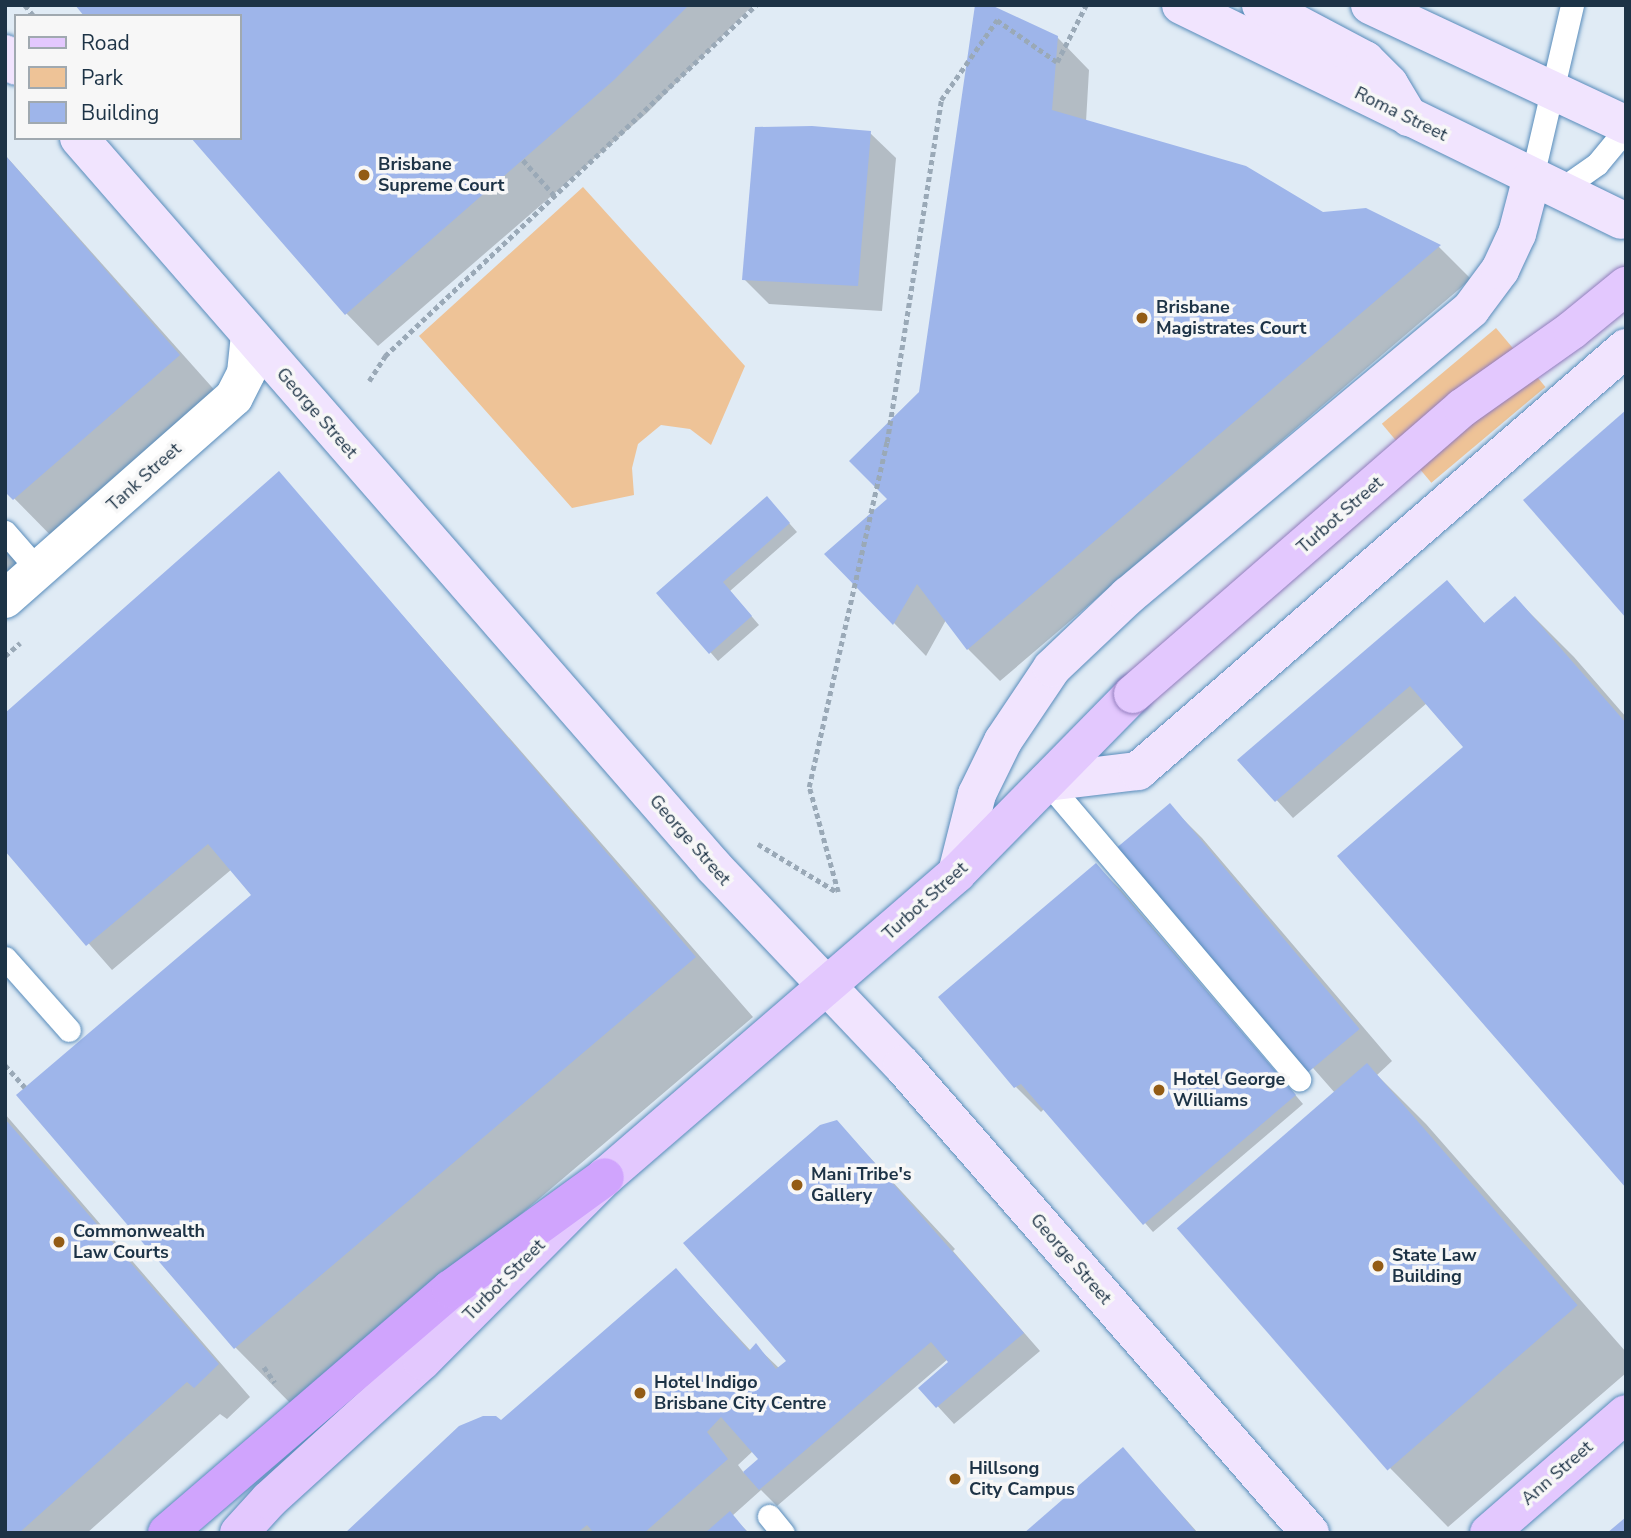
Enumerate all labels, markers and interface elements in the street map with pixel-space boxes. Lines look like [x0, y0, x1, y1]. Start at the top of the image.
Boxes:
legend [14, 14, 242, 140]
text: Road [81, 29, 130, 57]
text: Park [81, 64, 123, 92]
street label: Roma Street [1351, 82, 1451, 146]
text: Building [81, 99, 159, 127]
place label: Brisbane Supreme Court [378, 154, 505, 196]
marker: Brisbane Supreme Court [356, 167, 372, 183]
place label: Brisbane Magistrates Court [1156, 297, 1306, 340]
marker: Brisbane Magistrates Court [1134, 310, 1150, 326]
street label: George Street [272, 363, 362, 463]
street label: Tank Street [103, 438, 185, 516]
street label: Turbot Street [1293, 472, 1387, 558]
street label: George Street [645, 790, 735, 890]
street label: Turbot Street [878, 857, 972, 945]
place label: Hotel George Williams [1173, 1069, 1285, 1112]
marker: Hotel George Williams [1151, 1082, 1167, 1098]
place label: Mani Tribe's Gallery [811, 1164, 912, 1206]
marker: Mani Tribe's Gallery [789, 1177, 805, 1193]
street label: George Street [1026, 1209, 1116, 1309]
place label: Commonwealth Law Courts [73, 1221, 205, 1264]
marker: Commonwealth Law Courts [51, 1234, 67, 1250]
street label: Turbot Street [459, 1235, 549, 1325]
place label: State Law Building [1392, 1245, 1477, 1288]
marker: State Law Building [1370, 1258, 1386, 1274]
place label: Hotel Indigo Brisbane City Centre [654, 1372, 826, 1414]
marker: Hotel Indigo Brisbane City Centre [632, 1385, 648, 1401]
street label: Ann Street [1517, 1436, 1597, 1510]
place label: Hillsong City Campus [969, 1458, 1075, 1500]
marker: Hillsong City Campus [947, 1471, 963, 1487]

